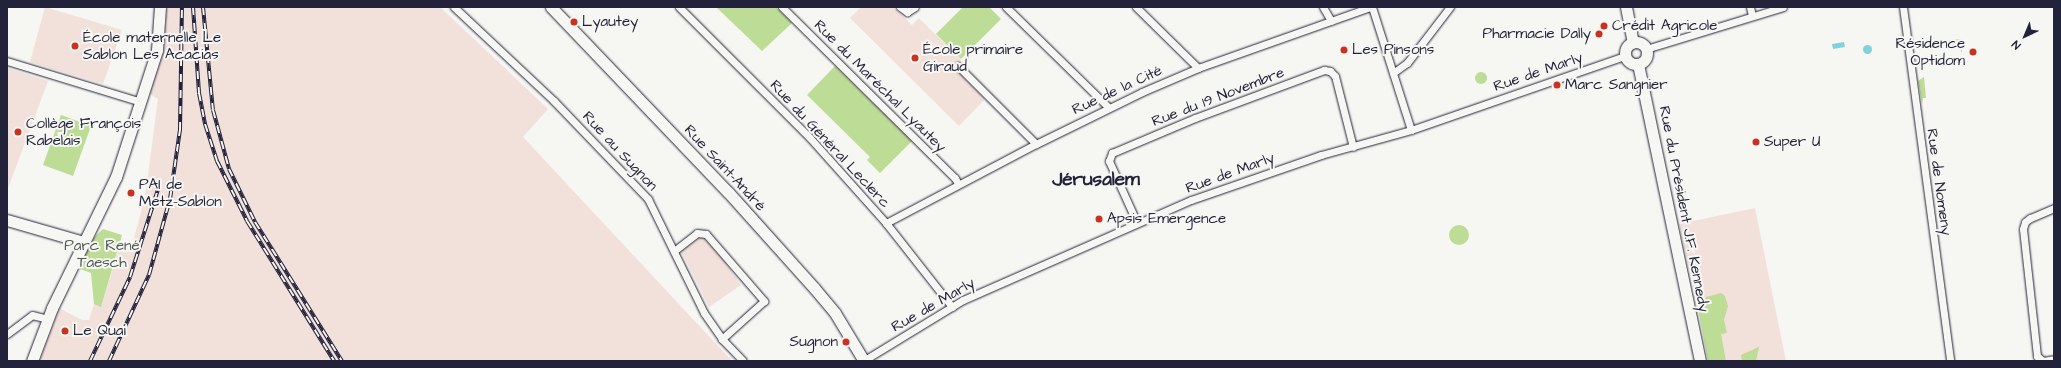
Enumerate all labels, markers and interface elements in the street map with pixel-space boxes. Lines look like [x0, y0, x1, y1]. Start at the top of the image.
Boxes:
place label: Lyautey [582, 13, 638, 31]
street label: Rue du Maréchal Lyautey [810, 16, 950, 156]
north arrow [2005, 16, 2045, 56]
marker: Lyautey [569, 17, 579, 27]
place label: Crédit Agricole [1612, 17, 1717, 35]
marker: Crédit Agricole [1599, 21, 1609, 31]
place label: Pharmacie Dally [1483, 25, 1591, 43]
place label: École maternelle Le Sablon Les Acacias [83, 28, 221, 63]
marker: Pharmacie Dally [1594, 29, 1604, 39]
place label: Résidence Optidom [1895, 34, 1965, 69]
text: N [2009, 37, 2024, 53]
place label: École primaire Giraud [923, 40, 1023, 75]
marker: École maternelle Le Sablon Les Acacias [70, 41, 80, 51]
place label: Les Pinsons [1352, 41, 1434, 59]
marker: Les Pinsons [1339, 45, 1349, 55]
marker: Résidence Optidom [1968, 47, 1978, 57]
street label: Rue de Marly [1491, 48, 1585, 96]
marker: École primaire Giraud [910, 53, 920, 63]
street label: Rue de la Cité [1069, 61, 1165, 119]
street label: Rue du 19 Novembre [1149, 63, 1287, 131]
street label: Rue du Général Leclerc [766, 76, 894, 212]
place label: Marc Sangnier [1565, 76, 1667, 94]
marker: Marc Sangnier [1552, 80, 1562, 90]
street label: Rue du Président J.F. Kennedy [1655, 104, 1713, 314]
street label: Rue au Sugnon [579, 108, 661, 194]
place label: Collège François Rabelais [26, 114, 141, 149]
street label: Rue Saint-André [680, 121, 770, 215]
marker: Collège François Rabelais [13, 127, 23, 137]
street label: Rue de Nomeny [1923, 127, 1955, 237]
place label: Super U [1764, 133, 1820, 151]
marker: Super U [1751, 137, 1761, 147]
street label: Rue de Marly [1183, 149, 1277, 197]
district label: Jérusalem [1052, 169, 1140, 191]
place label: PAI de Metz-Sablon [139, 175, 222, 210]
marker: PAI de Metz-Sablon [126, 188, 136, 198]
place label: Apsis Emergence [1107, 210, 1226, 228]
marker: Apsis Emergence [1094, 214, 1104, 224]
park label: Parc René Taesch [64, 236, 140, 271]
street label: Rue de Marly [888, 274, 978, 336]
place label: Le Quai [73, 322, 126, 340]
marker: Le Quai [60, 326, 70, 336]
place label: Sugnon [790, 333, 838, 351]
marker: Sugnon [841, 337, 851, 347]

